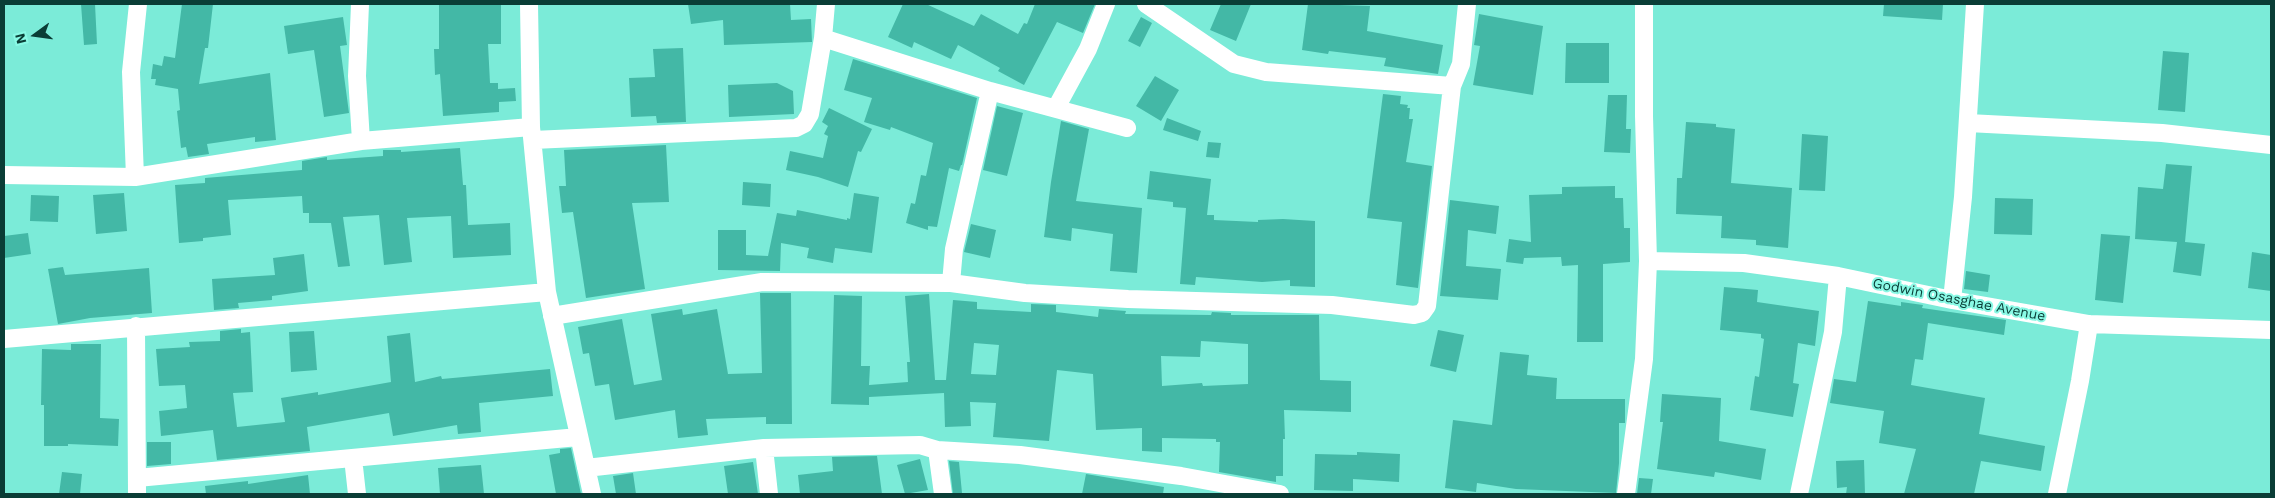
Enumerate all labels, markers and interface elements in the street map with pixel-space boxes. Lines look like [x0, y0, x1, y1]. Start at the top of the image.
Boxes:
north arrow [10, 10, 60, 60]
text: N [11, 32, 29, 46]
street label: Godwin Osasghae Avenue [1871, 275, 2047, 325]

